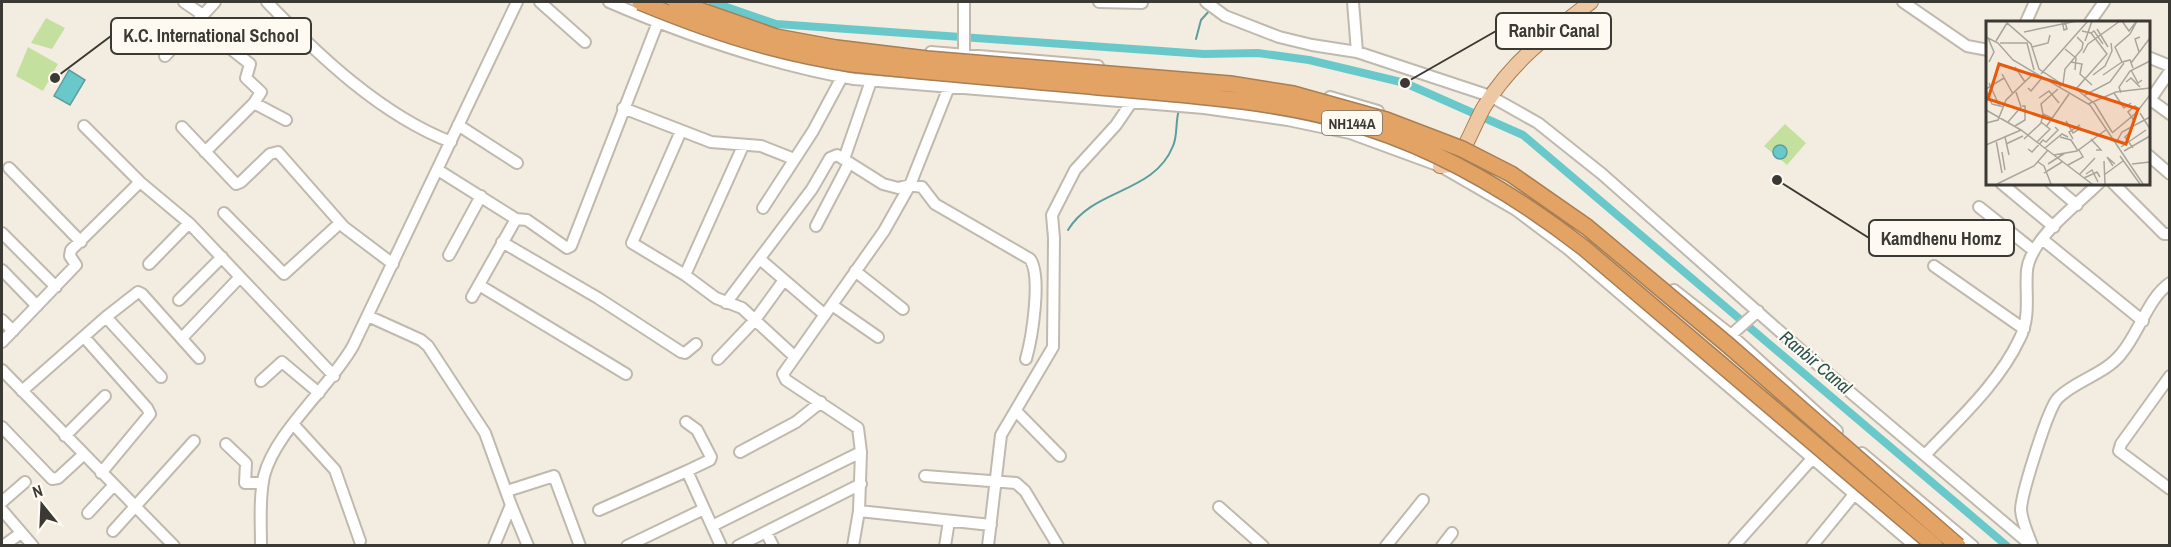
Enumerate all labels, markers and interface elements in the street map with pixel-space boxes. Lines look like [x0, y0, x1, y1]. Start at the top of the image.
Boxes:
callout: Ranbir Canal [1496, 13, 1611, 49]
callout: K.C. International School [111, 18, 311, 54]
text: Ranbir Canal [1508, 18, 1600, 43]
inset map [1986, 21, 2150, 184]
text: K.C. International School [123, 23, 299, 48]
road number: NH144A [1322, 111, 1382, 135]
callout: Kamdhenu Homz [1869, 220, 2014, 256]
text: Kamdhenu Homz [1881, 226, 2002, 251]
water label: Ranbir Canal [1775, 324, 1858, 400]
north arrow [12, 475, 72, 535]
text: N [29, 479, 45, 503]

